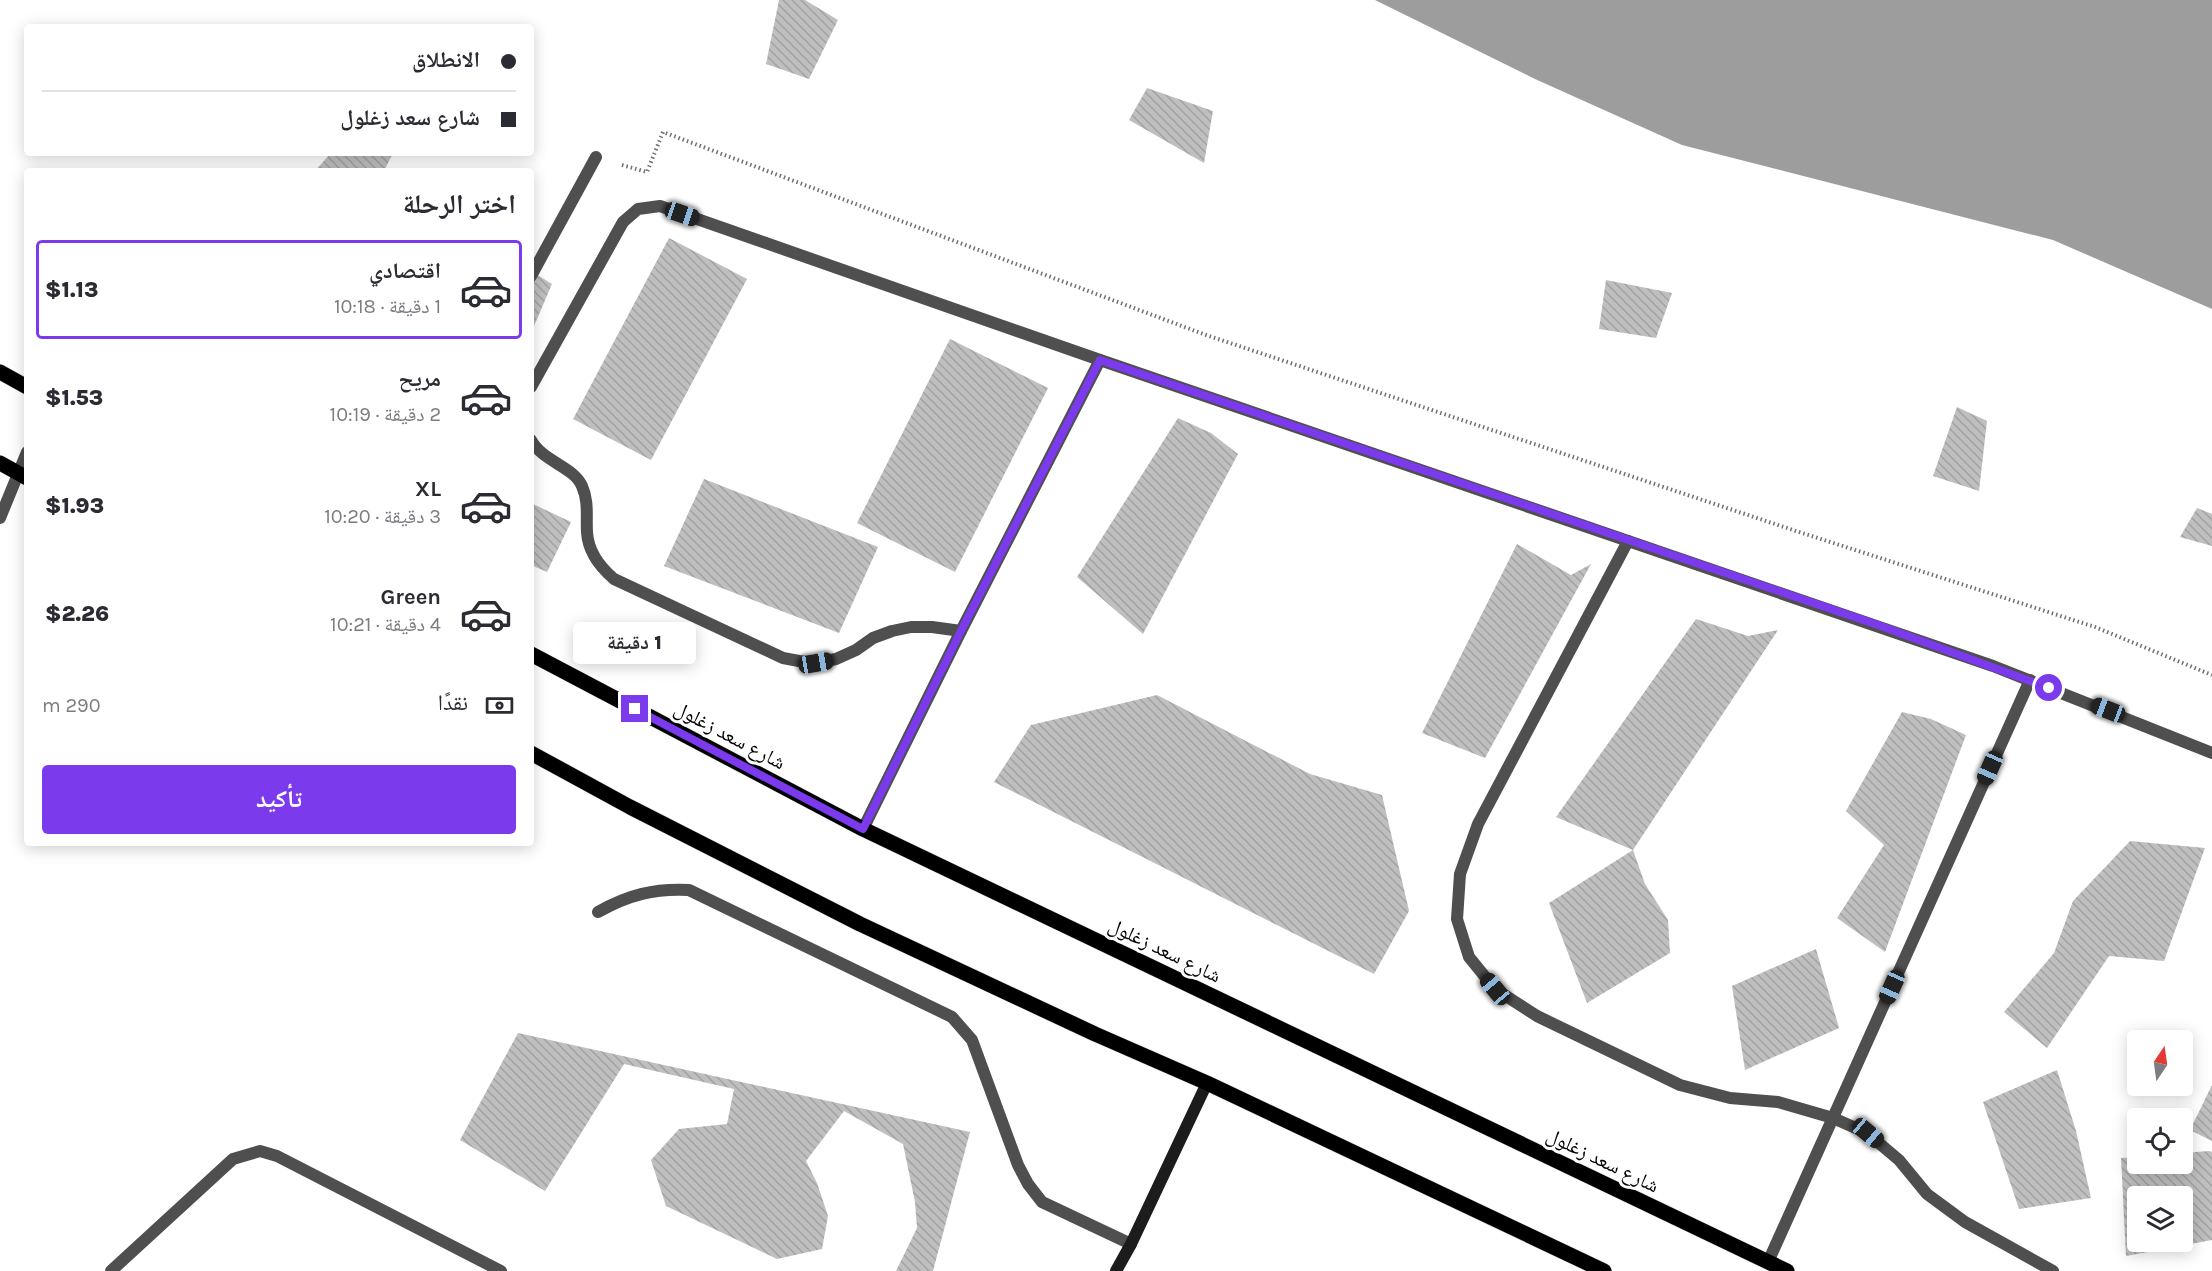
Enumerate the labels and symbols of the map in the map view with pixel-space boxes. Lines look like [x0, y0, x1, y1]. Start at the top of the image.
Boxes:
car [662, 200, 702, 228]
callout: 1 دقيقة [574, 622, 696, 664]
car [797, 651, 835, 675]
route start [2035, 674, 2062, 701]
route end [621, 695, 648, 722]
car [2088, 695, 2128, 725]
street label: شارع سعد زغلول [670, 697, 789, 775]
car [1974, 748, 2006, 788]
street label: شارع سعد زغلول [1104, 913, 1225, 989]
car [1876, 967, 1908, 1007]
car [1477, 969, 1513, 1009]
north arrow [2127, 1030, 2193, 1096]
car [1848, 1115, 1888, 1151]
street label: شارع سعد زغلول [1542, 1123, 1663, 1199]

